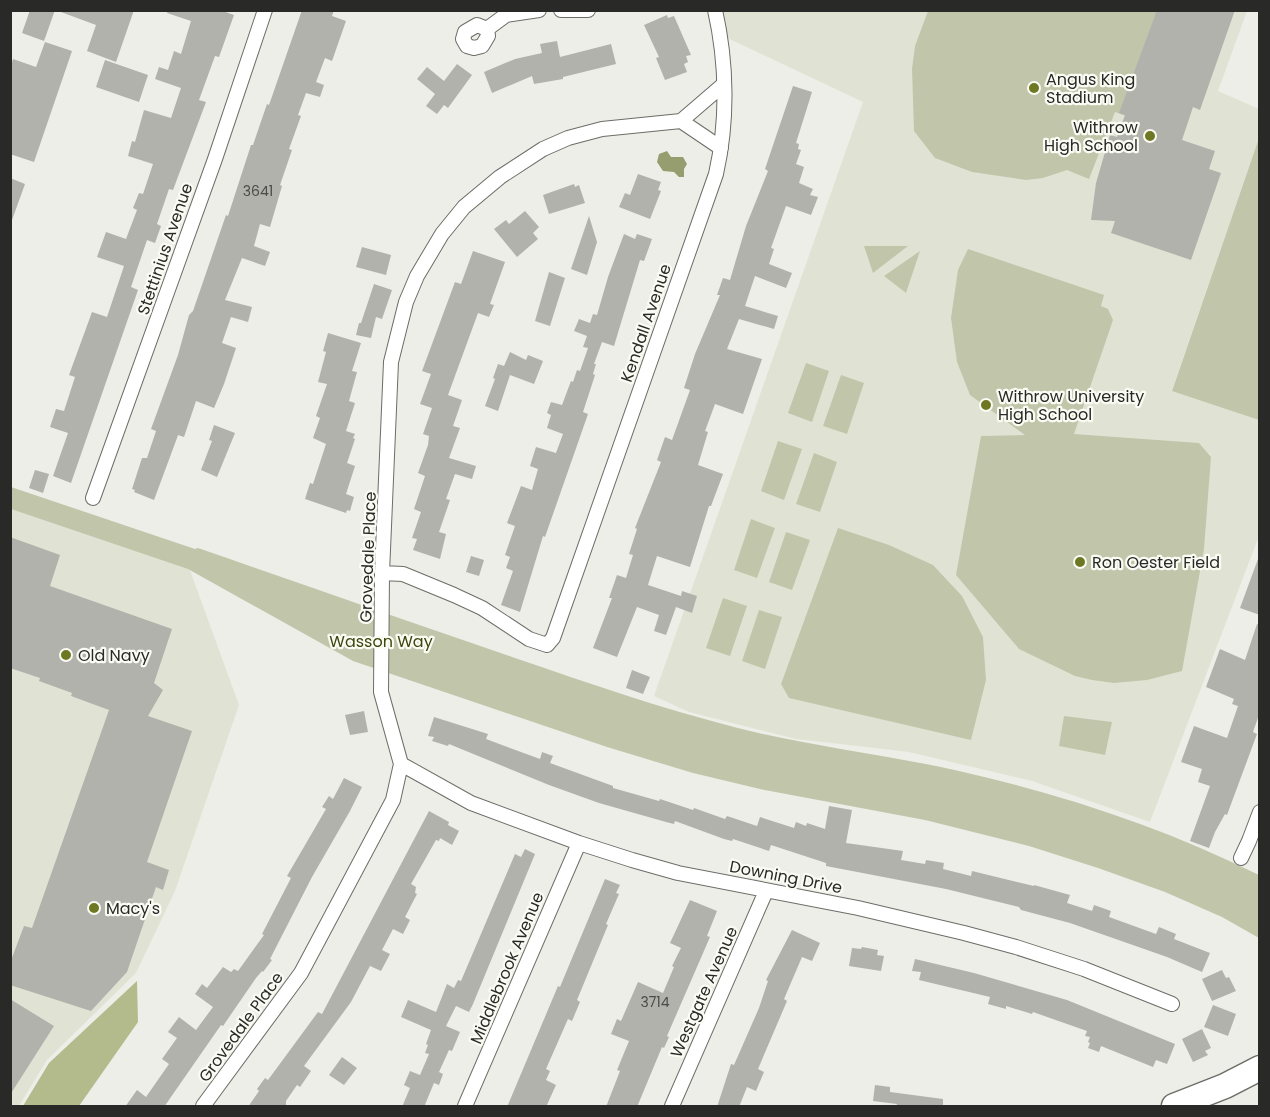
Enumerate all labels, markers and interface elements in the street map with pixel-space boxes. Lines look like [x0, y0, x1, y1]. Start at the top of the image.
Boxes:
place label: Angus King Stadium [1046, 68, 1135, 109]
marker: Angus King Stadium [1027, 81, 1041, 95]
place label: Withrow High School [1044, 116, 1138, 157]
marker: Withrow High School [1143, 129, 1157, 143]
street label: Stettinius Avenue [132, 180, 198, 318]
house number: 3641 [243, 181, 273, 201]
street label: Kendall Avenue [615, 261, 677, 385]
place label: Withrow University High School [998, 385, 1144, 426]
marker: Withrow University High School [979, 398, 993, 412]
street label: Grovedale Place [354, 491, 382, 623]
place label: Ron Oester Field [1092, 551, 1220, 574]
marker: Ron Oester Field [1073, 555, 1087, 569]
park label: Wasson Way [329, 630, 433, 653]
place label: Old Navy [78, 644, 150, 667]
marker: Old Navy [59, 648, 73, 662]
street label: Downing Drive [728, 855, 844, 899]
street label: Middlebrook Avenue [465, 888, 549, 1048]
place label: Macy's [106, 897, 160, 920]
marker: Macy's [87, 901, 101, 915]
street label: Westgate Avenue [665, 923, 743, 1061]
street label: Grovedale Place [193, 967, 289, 1087]
house number: 3714 [640, 992, 670, 1012]

